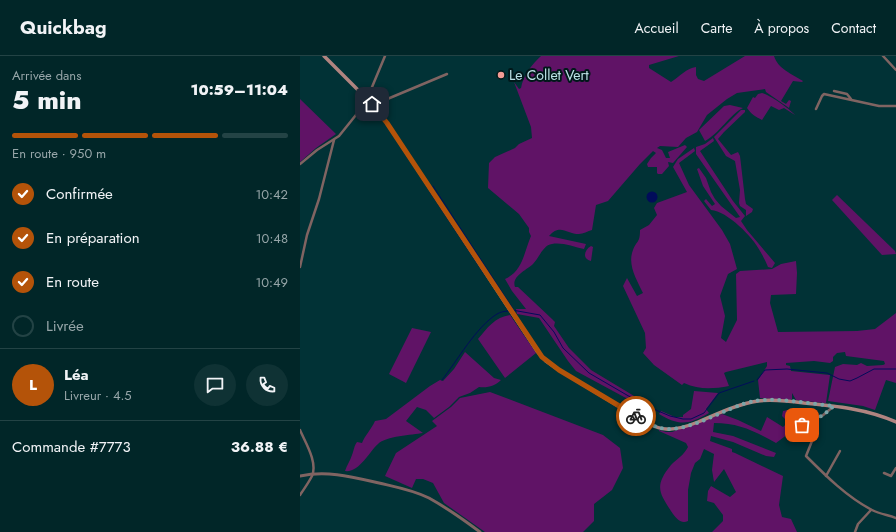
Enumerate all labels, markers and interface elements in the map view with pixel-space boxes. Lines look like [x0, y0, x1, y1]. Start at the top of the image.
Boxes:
text: Quickbag [20, 14, 106, 41]
text: Accueil [635, 18, 679, 38]
text: Carte [701, 18, 732, 38]
text: À propos [754, 18, 809, 38]
text: Contact [831, 18, 876, 38]
place label: Le Collet Vert [509, 65, 589, 85]
text: Arrivée dans [12, 66, 81, 85]
marker: Le Collet Vert [496, 70, 506, 80]
text: 10:59–11:04 [191, 79, 288, 101]
text: 5 min [12, 81, 81, 119]
pin [355, 87, 389, 121]
icon: home [361, 93, 383, 115]
text: En route · 950 m [12, 144, 106, 163]
icon: check [12, 183, 34, 205]
text: Confirmée [46, 183, 113, 205]
text: 10:42 [255, 185, 288, 204]
icon: check [12, 227, 34, 249]
text: En préparation [46, 227, 140, 249]
text: 10:48 [256, 229, 288, 248]
icon: check [12, 271, 34, 293]
text: En route [46, 271, 99, 293]
text: 10:49 [255, 273, 288, 292]
text: Livrée [46, 315, 84, 337]
text: Léa [64, 364, 89, 386]
button: chat [194, 364, 236, 406]
button: phone [246, 364, 288, 406]
text: L [29, 374, 37, 396]
text: Livreur · 4.5 [64, 386, 132, 405]
courier [616, 396, 656, 436]
icon: bike [625, 405, 647, 427]
pin [785, 408, 819, 442]
icon: bag [791, 414, 813, 436]
text: Commande #7773 [12, 436, 131, 458]
text: 36.88 € [231, 436, 288, 458]

